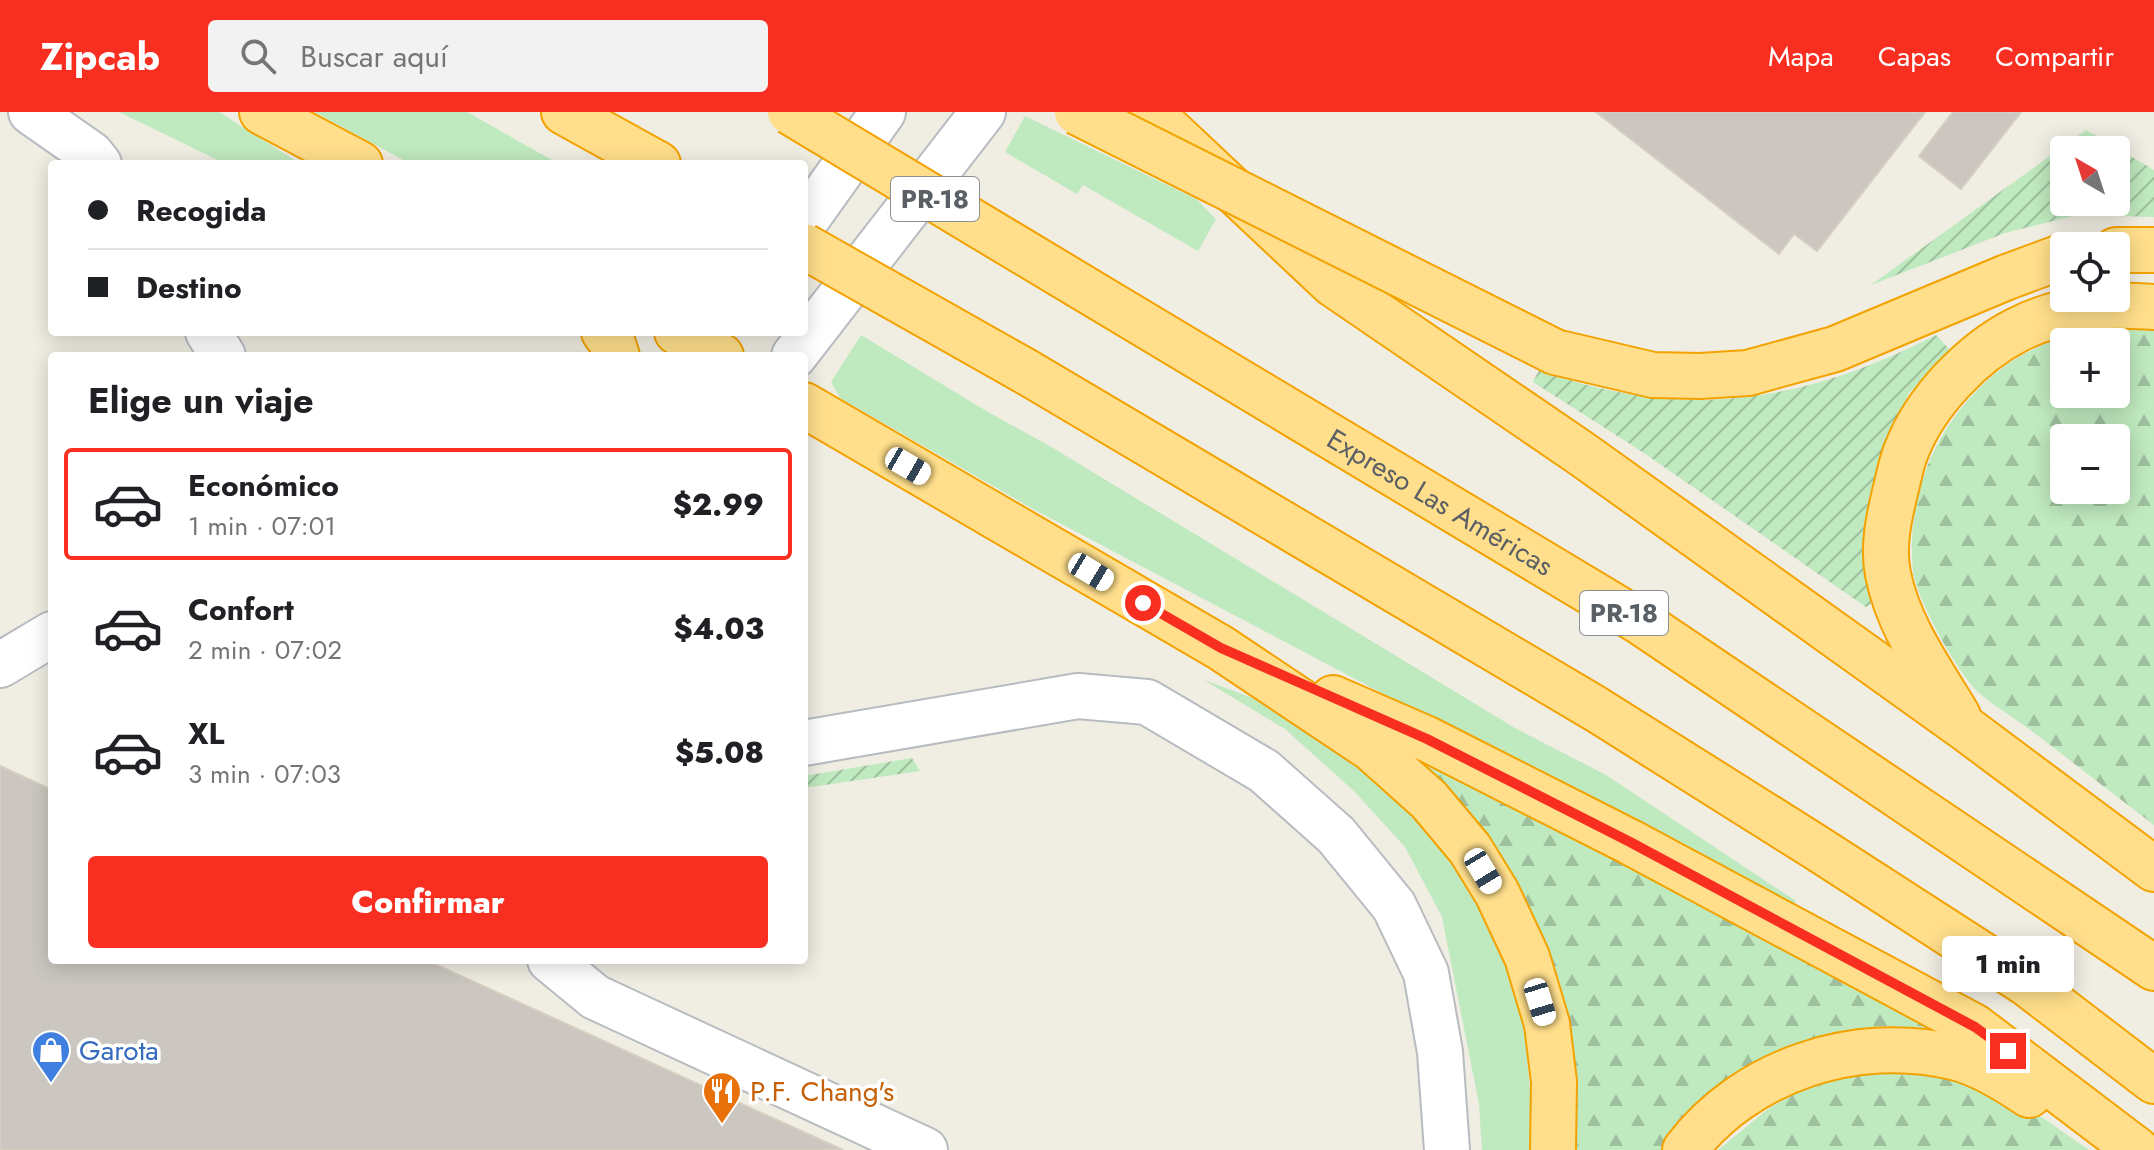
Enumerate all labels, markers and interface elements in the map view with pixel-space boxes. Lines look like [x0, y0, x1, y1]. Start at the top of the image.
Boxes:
search box [208, 20, 768, 92]
text: Zipcab [40, 29, 160, 84]
icon: search [236, 34, 280, 78]
text: Buscar aquí [300, 35, 448, 78]
text: Mapa [1768, 36, 1834, 77]
text: Capas [1878, 36, 1951, 77]
text: Compartir [1995, 36, 2114, 77]
north arrow [2050, 136, 2130, 216]
map controls [2050, 136, 2130, 504]
road number: PR-18 [891, 177, 979, 221]
text: Recogida [136, 189, 266, 232]
button: locate [2050, 232, 2130, 312]
text: Destino [136, 266, 242, 309]
button: + [2050, 328, 2130, 408]
text: Elige un viaje [88, 374, 314, 426]
street label: Expreso Las Américas [1319, 419, 1561, 586]
button: − [2050, 424, 2130, 504]
car [881, 444, 935, 488]
text: Económico [188, 464, 339, 507]
icon: car [92, 468, 164, 540]
text: $2.99 [673, 483, 764, 526]
text: 1 min · 07:01 [188, 507, 336, 545]
car [1064, 549, 1118, 595]
route start [1125, 585, 1161, 621]
text: Confort [188, 588, 294, 631]
road number: PR-18 [1580, 591, 1668, 635]
icon: car [92, 592, 164, 664]
text: $4.03 [673, 607, 764, 650]
text: 2 min · 07:02 [188, 631, 342, 669]
text: XL [188, 712, 224, 755]
icon: car [92, 716, 164, 788]
text: $5.08 [675, 731, 764, 774]
text: 3 min · 07:03 [188, 755, 341, 793]
car [1460, 844, 1506, 898]
button: Confirmar [88, 856, 768, 948]
callout: 1 min [1942, 935, 2074, 991]
text: 1 min [1975, 945, 2041, 983]
car [1522, 976, 1558, 1028]
shop icon: Garota [30, 1029, 72, 1084]
place label: Garota [79, 1030, 159, 1071]
route end [1990, 1033, 2026, 1069]
restaurant icon: P.F. Chang's [701, 1070, 743, 1125]
place label: P.F. Chang's [750, 1071, 894, 1112]

